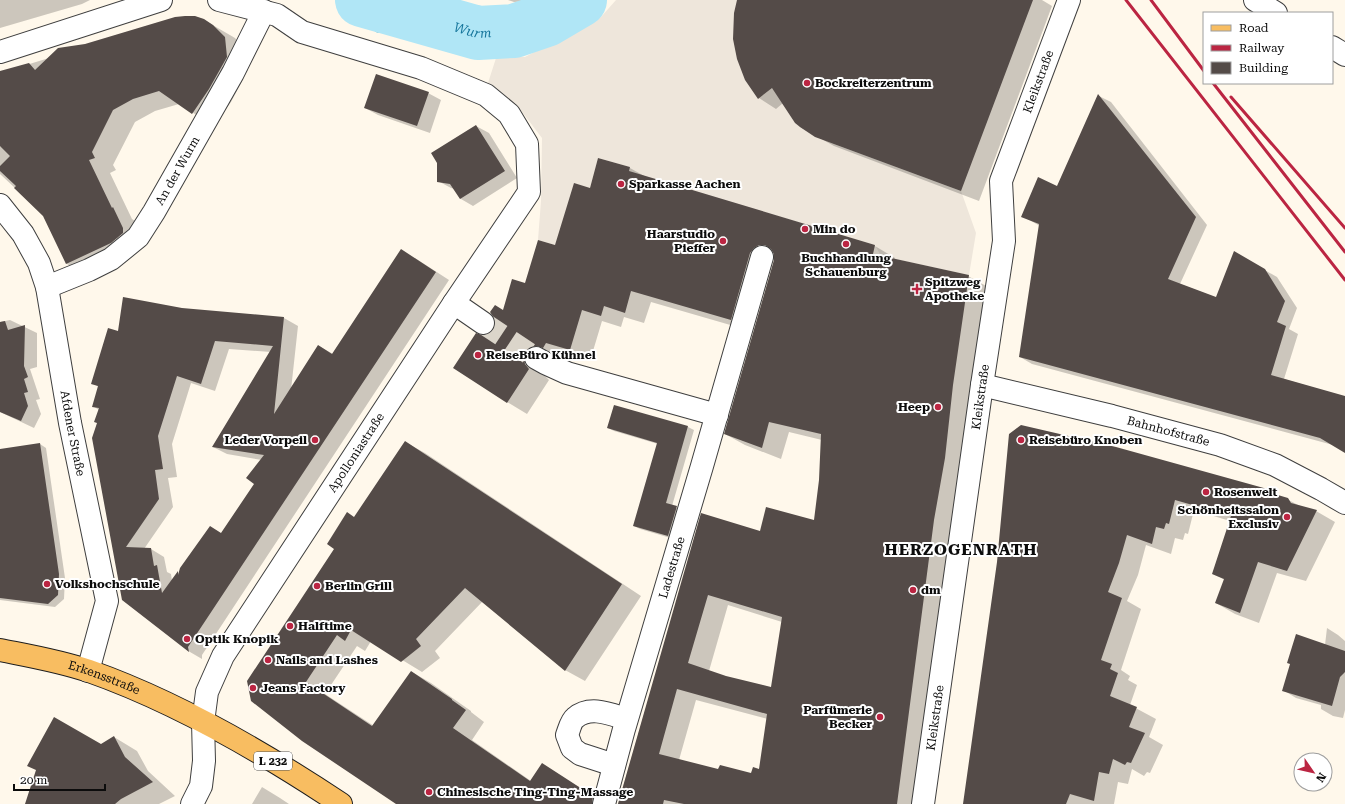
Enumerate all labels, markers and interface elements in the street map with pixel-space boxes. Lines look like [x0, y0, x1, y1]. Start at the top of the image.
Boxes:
legend [1203, 12, 1333, 84]
water label: Wurm [452, 19, 492, 41]
text: Road [1239, 21, 1269, 35]
text: Railway [1239, 41, 1285, 55]
street label: Kleikstraße [1020, 48, 1057, 115]
text: Building [1239, 61, 1288, 75]
place label: Bockreiterzentrum [815, 76, 932, 90]
marker: Bockreiterzentrum [802, 78, 812, 88]
street label: An der Wurm [152, 134, 203, 207]
place label: Sparkasse Aachen [629, 177, 741, 191]
marker: Sparkasse Aachen [616, 179, 626, 189]
place label: Min do [813, 222, 856, 236]
marker: Min do [800, 224, 810, 234]
place label: Haarstudio Pieffer [647, 227, 716, 255]
marker: Haarstudio Pieffer [718, 236, 728, 246]
marker: Buchhandlung Schauenburg [841, 239, 851, 249]
place label: Buchhandlung Schauenburg [801, 251, 891, 279]
place label: Spitzweg Apotheke [925, 275, 984, 303]
marker: Spitzweg Apotheke [912, 284, 922, 294]
place label: ReiseBüro Kühnel [486, 348, 596, 362]
marker: ReiseBüro Kühnel [473, 350, 483, 360]
street label: Kleikstraße [969, 363, 992, 431]
street label: Afdener Straße [58, 389, 88, 478]
place label: Heep [898, 400, 930, 414]
marker: Heep [933, 402, 943, 412]
street label: Apolloniastraße [325, 410, 387, 495]
street label: Bahnhofstraße [1125, 413, 1212, 449]
place label: Leder Vorpeil [224, 433, 307, 447]
place label: Reisebüro Knoben [1029, 433, 1142, 447]
marker: Leder Vorpeil [310, 435, 320, 445]
marker: Reisebüro Knoben [1016, 435, 1026, 445]
place label: Rosenwelt [1214, 485, 1278, 499]
marker: Rosenwelt [1201, 487, 1211, 497]
place label: Schönheitssalon Exclusiv [1177, 503, 1280, 531]
marker: Schönheitssalon Exclusiv [1282, 512, 1292, 522]
street label: Ladestraße [656, 535, 688, 600]
district label: HERZOGENRATH [885, 540, 1037, 559]
place label: Volkshochschule [55, 577, 160, 591]
marker: Volkshochschule [42, 579, 52, 589]
place label: Berlin Grill [325, 579, 392, 593]
marker: Berlin Grill [312, 581, 322, 591]
place label: dm [921, 583, 941, 597]
marker: dm [908, 585, 918, 595]
place label: Halftime [298, 619, 352, 633]
marker: Halftime [285, 621, 295, 631]
place label: Optik Knopik [195, 632, 279, 646]
marker: Optik Knopik [182, 634, 192, 644]
place label: Nails and Lashes [276, 653, 378, 667]
marker: Nails and Lashes [263, 655, 273, 665]
street label: Erkensstraße [67, 658, 143, 697]
place label: Jeans Factory [261, 681, 346, 695]
marker: Jeans Factory [248, 683, 258, 693]
street label: Kleikstraße [924, 684, 947, 752]
place label: Parfümerie Becker [803, 703, 873, 731]
marker: Parfümerie Becker [875, 712, 885, 722]
road number: L 232 [254, 752, 292, 770]
north arrow [1293, 752, 1333, 792]
scale bar [14, 766, 105, 792]
text: N [1313, 770, 1329, 785]
text: 20 m [20, 773, 47, 787]
place label: Chinesische Ting-Ting-Massage [437, 785, 633, 799]
marker: Chinesische Ting-Ting-Massage [424, 787, 434, 797]

